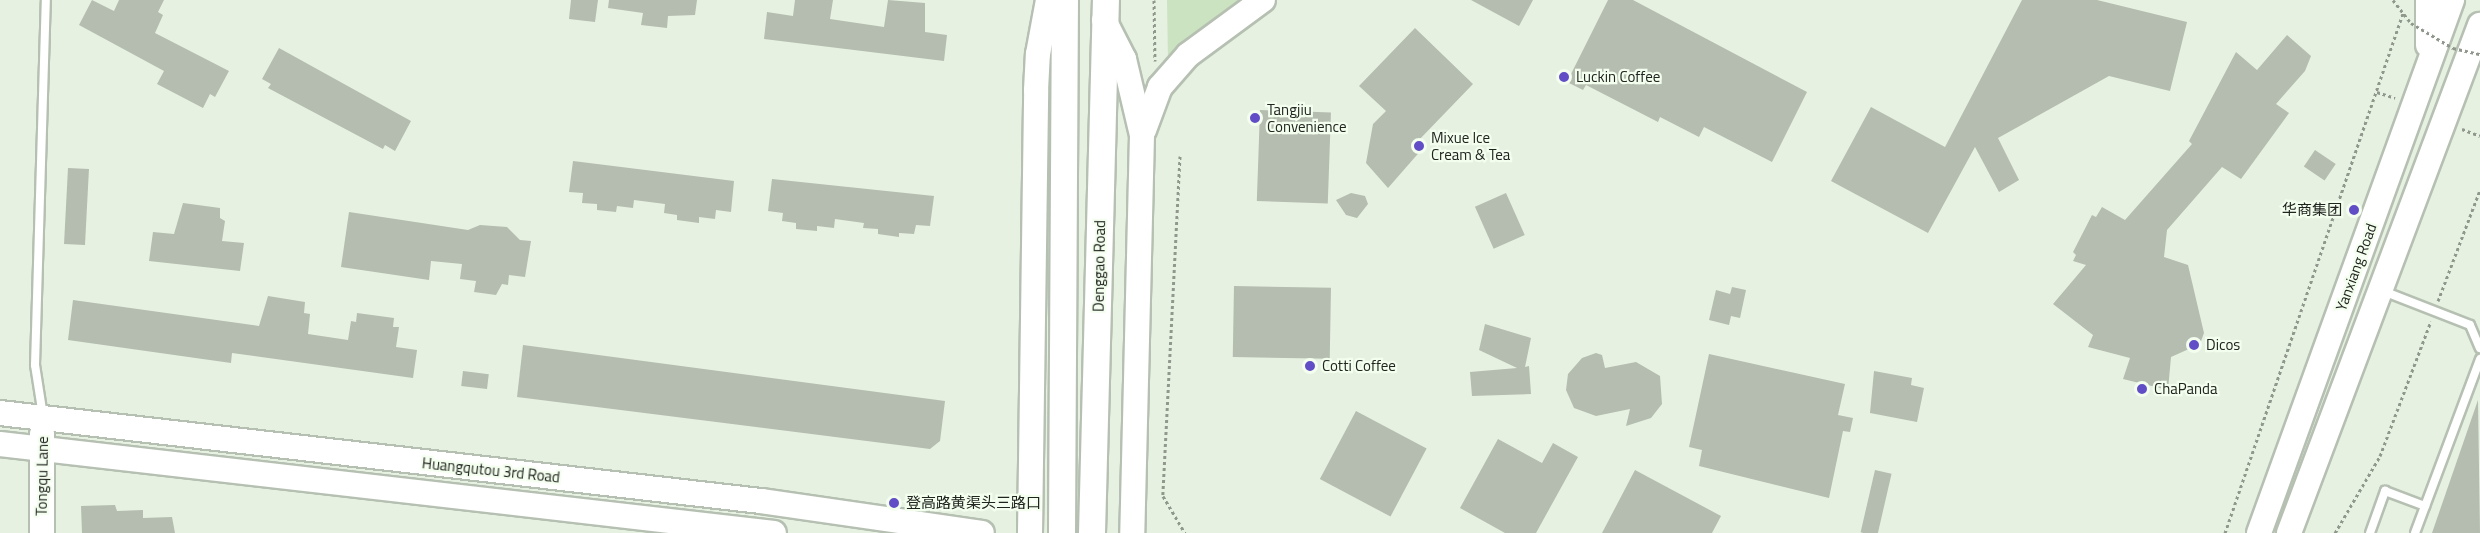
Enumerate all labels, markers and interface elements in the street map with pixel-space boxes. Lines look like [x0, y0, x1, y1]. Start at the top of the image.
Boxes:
place label: Luckin Coffee [1576, 68, 1660, 86]
marker: Luckin Coffee [1557, 70, 1571, 84]
place label: Tangjiu Convenience [1267, 100, 1347, 135]
marker: Tangjiu Convenience [1248, 111, 1262, 125]
place label: Mixue Ice Cream & Tea [1431, 128, 1510, 163]
marker: Mixue Ice Cream & Tea [1412, 139, 1426, 153]
place label: 华商集团 [2282, 201, 2342, 219]
marker: 华商集团 [2347, 203, 2361, 217]
street label: Denggao Road [1089, 220, 1109, 312]
street label: Yanxiang Road [2332, 221, 2380, 313]
place label: Dicos [2206, 336, 2240, 354]
marker: Dicos [2187, 338, 2201, 352]
place label: Cotti Coffee [1322, 357, 1396, 375]
marker: Cotti Coffee [1303, 359, 1317, 373]
place label: ChaPanda [2154, 380, 2218, 398]
marker: ChaPanda [2135, 382, 2149, 396]
street label: Tongqu Lane [32, 436, 52, 516]
street label: Huangqutou 3rd Road [421, 454, 561, 486]
place label: 登高路黄渠头三路口 [906, 494, 1041, 512]
marker: 登高路黄渠头三路口 [887, 496, 901, 510]

